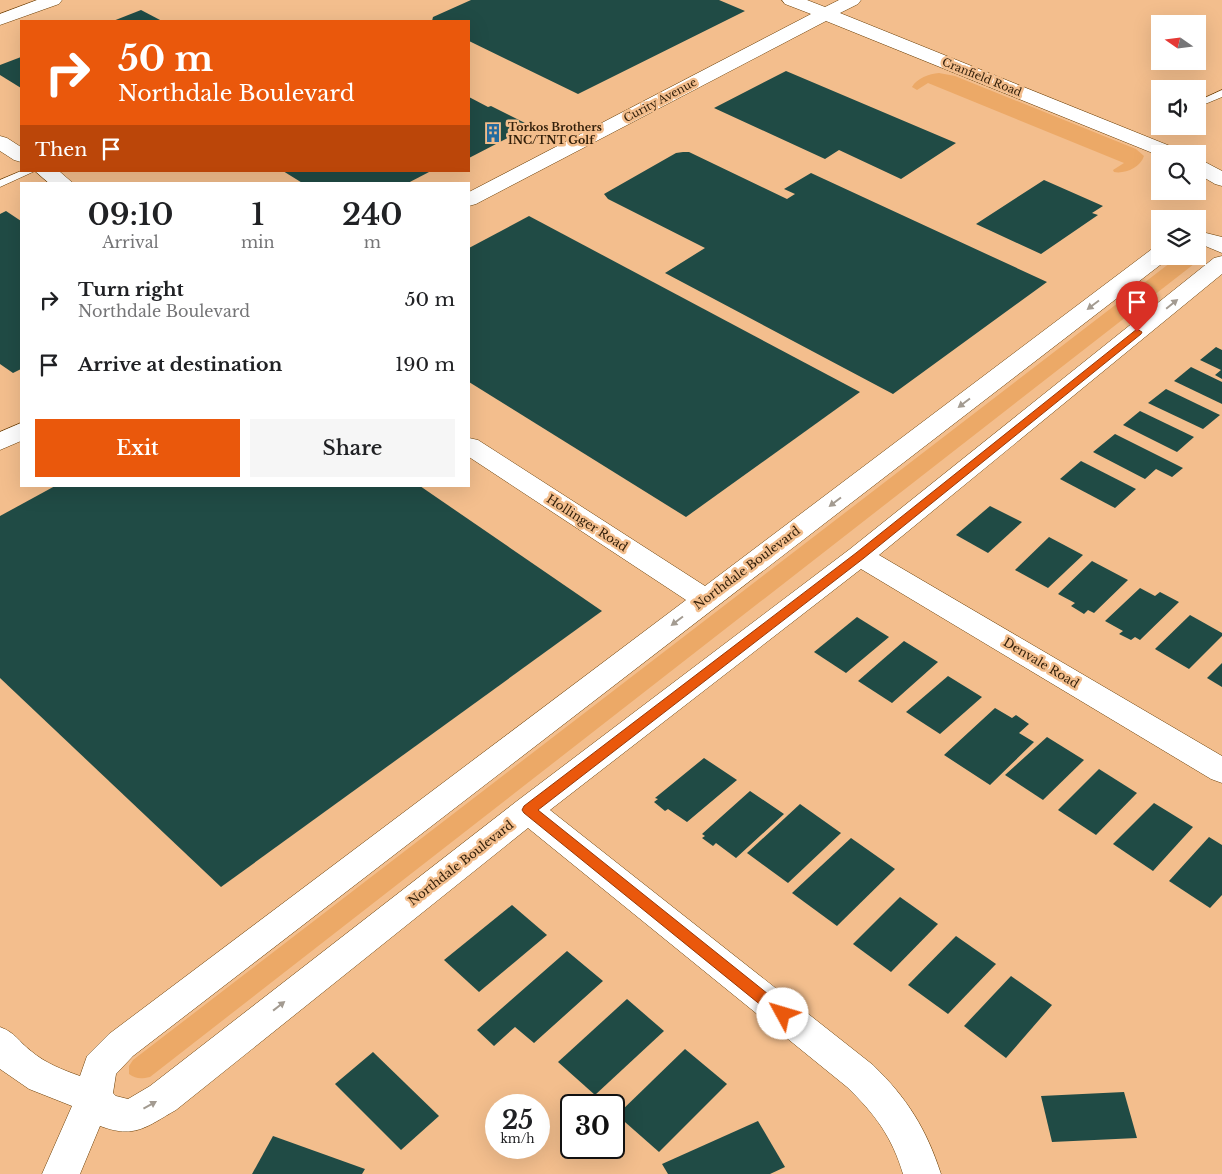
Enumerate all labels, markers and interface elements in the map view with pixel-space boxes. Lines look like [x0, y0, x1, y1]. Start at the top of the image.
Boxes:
north arrow [1151, 15, 1206, 70]
map controls [1151, 15, 1206, 265]
text: 50 m [118, 37, 213, 80]
icon: right [35, 40, 100, 105]
street label: Cranfield Road [940, 55, 1024, 100]
street label: Curity Avenue [621, 75, 699, 125]
text: Northdale Boulevard [118, 80, 355, 107]
button: sound [1151, 80, 1206, 135]
place label: Torkos Brothers INC/TNT Golf [508, 120, 602, 147]
building icon: Torkos Brothers INC/TNT Golf [482, 122, 504, 144]
icon: arrive [97, 135, 125, 163]
text: Then [35, 138, 87, 161]
button: search [1151, 145, 1206, 200]
text: 09:10 [87, 196, 174, 233]
text: 1 [251, 196, 264, 233]
text: 240 [342, 196, 403, 233]
button: layers [1151, 210, 1206, 265]
text: Arrival [102, 232, 159, 252]
text: min [241, 232, 275, 252]
text: m [364, 232, 381, 252]
text: Turn right [78, 278, 184, 301]
pin [1116, 281, 1158, 332]
icon: right [35, 286, 63, 314]
text: 50 m [405, 288, 455, 311]
icon: arrive [1123, 288, 1151, 316]
one-way arrow [1165, 298, 1178, 309]
one-way arrow [1086, 300, 1100, 310]
text: Northdale Boulevard [78, 301, 250, 321]
icon: arrive [35, 351, 63, 379]
text: Arrive at destination [78, 353, 282, 376]
text: 190 m [395, 353, 455, 376]
one-way arrow [958, 398, 971, 409]
button: Exit [35, 419, 240, 477]
button: Share [250, 419, 455, 477]
street label: Hollinger Road [544, 491, 631, 554]
one-way arrow [829, 496, 842, 507]
street label: Northdale Boulevard [691, 523, 803, 612]
one-way arrow [670, 616, 684, 626]
street label: Denvale Road [1001, 634, 1082, 691]
street label: Northdale Boulevard [405, 817, 516, 908]
position arrow [756, 987, 808, 1039]
one-way arrow [272, 1001, 285, 1012]
speed limit sign: 30 [560, 1094, 625, 1159]
one-way arrow [143, 1101, 158, 1109]
text: 25 [502, 1105, 533, 1136]
text: km/h [500, 1131, 535, 1146]

